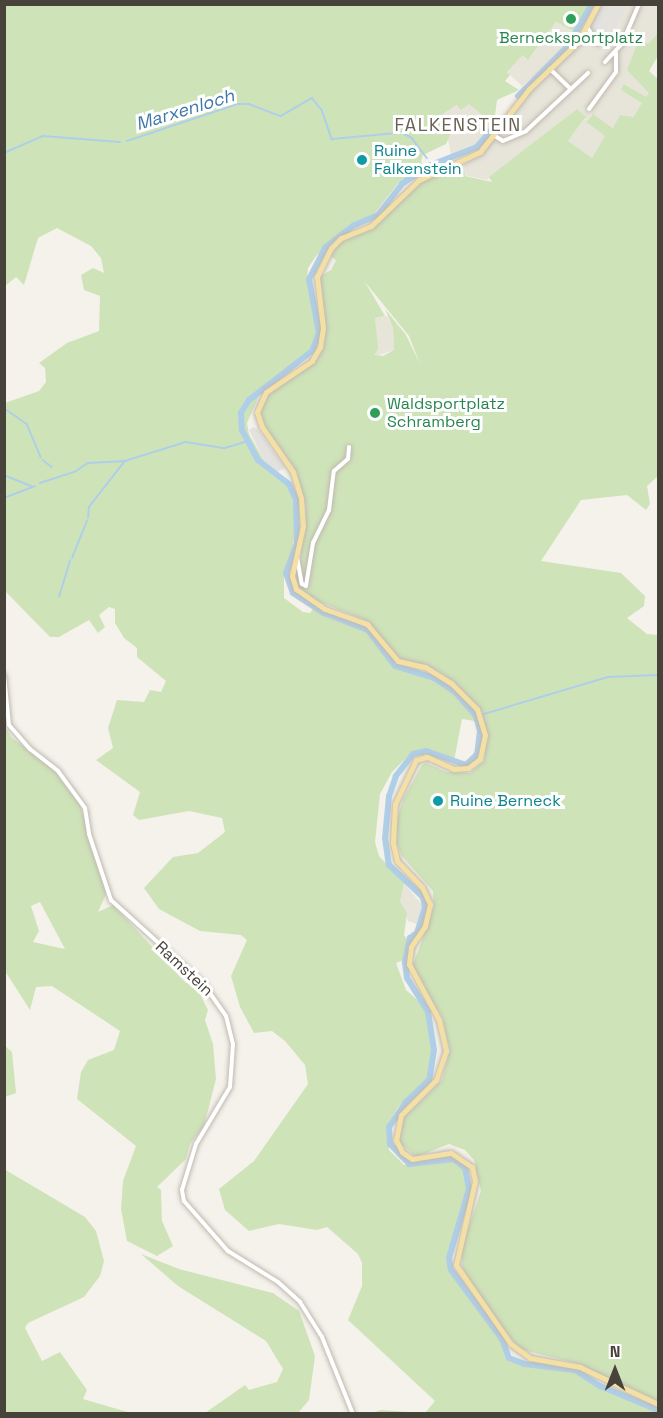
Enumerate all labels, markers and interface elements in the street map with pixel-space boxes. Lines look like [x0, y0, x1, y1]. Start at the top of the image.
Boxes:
marker: Bernecksportplatz [564, 12, 578, 26]
place label: Bernecksportplatz [499, 28, 643, 48]
water label: Marxenloch [133, 85, 237, 135]
district label: FALKENSTEIN [394, 114, 522, 136]
place label: Ruine Falkenstein [374, 141, 462, 179]
marker: Ruine Falkenstein [355, 153, 369, 167]
place label: Waldsportplatz Schramberg [387, 394, 505, 432]
marker: Waldsportplatz Schramberg [368, 406, 382, 420]
place label: Ruine Berneck [450, 791, 561, 811]
marker: Ruine Berneck [431, 794, 445, 808]
street label: Ramstein [151, 938, 217, 1000]
north arrow [585, 1340, 645, 1400]
text: N [610, 1341, 620, 1362]

